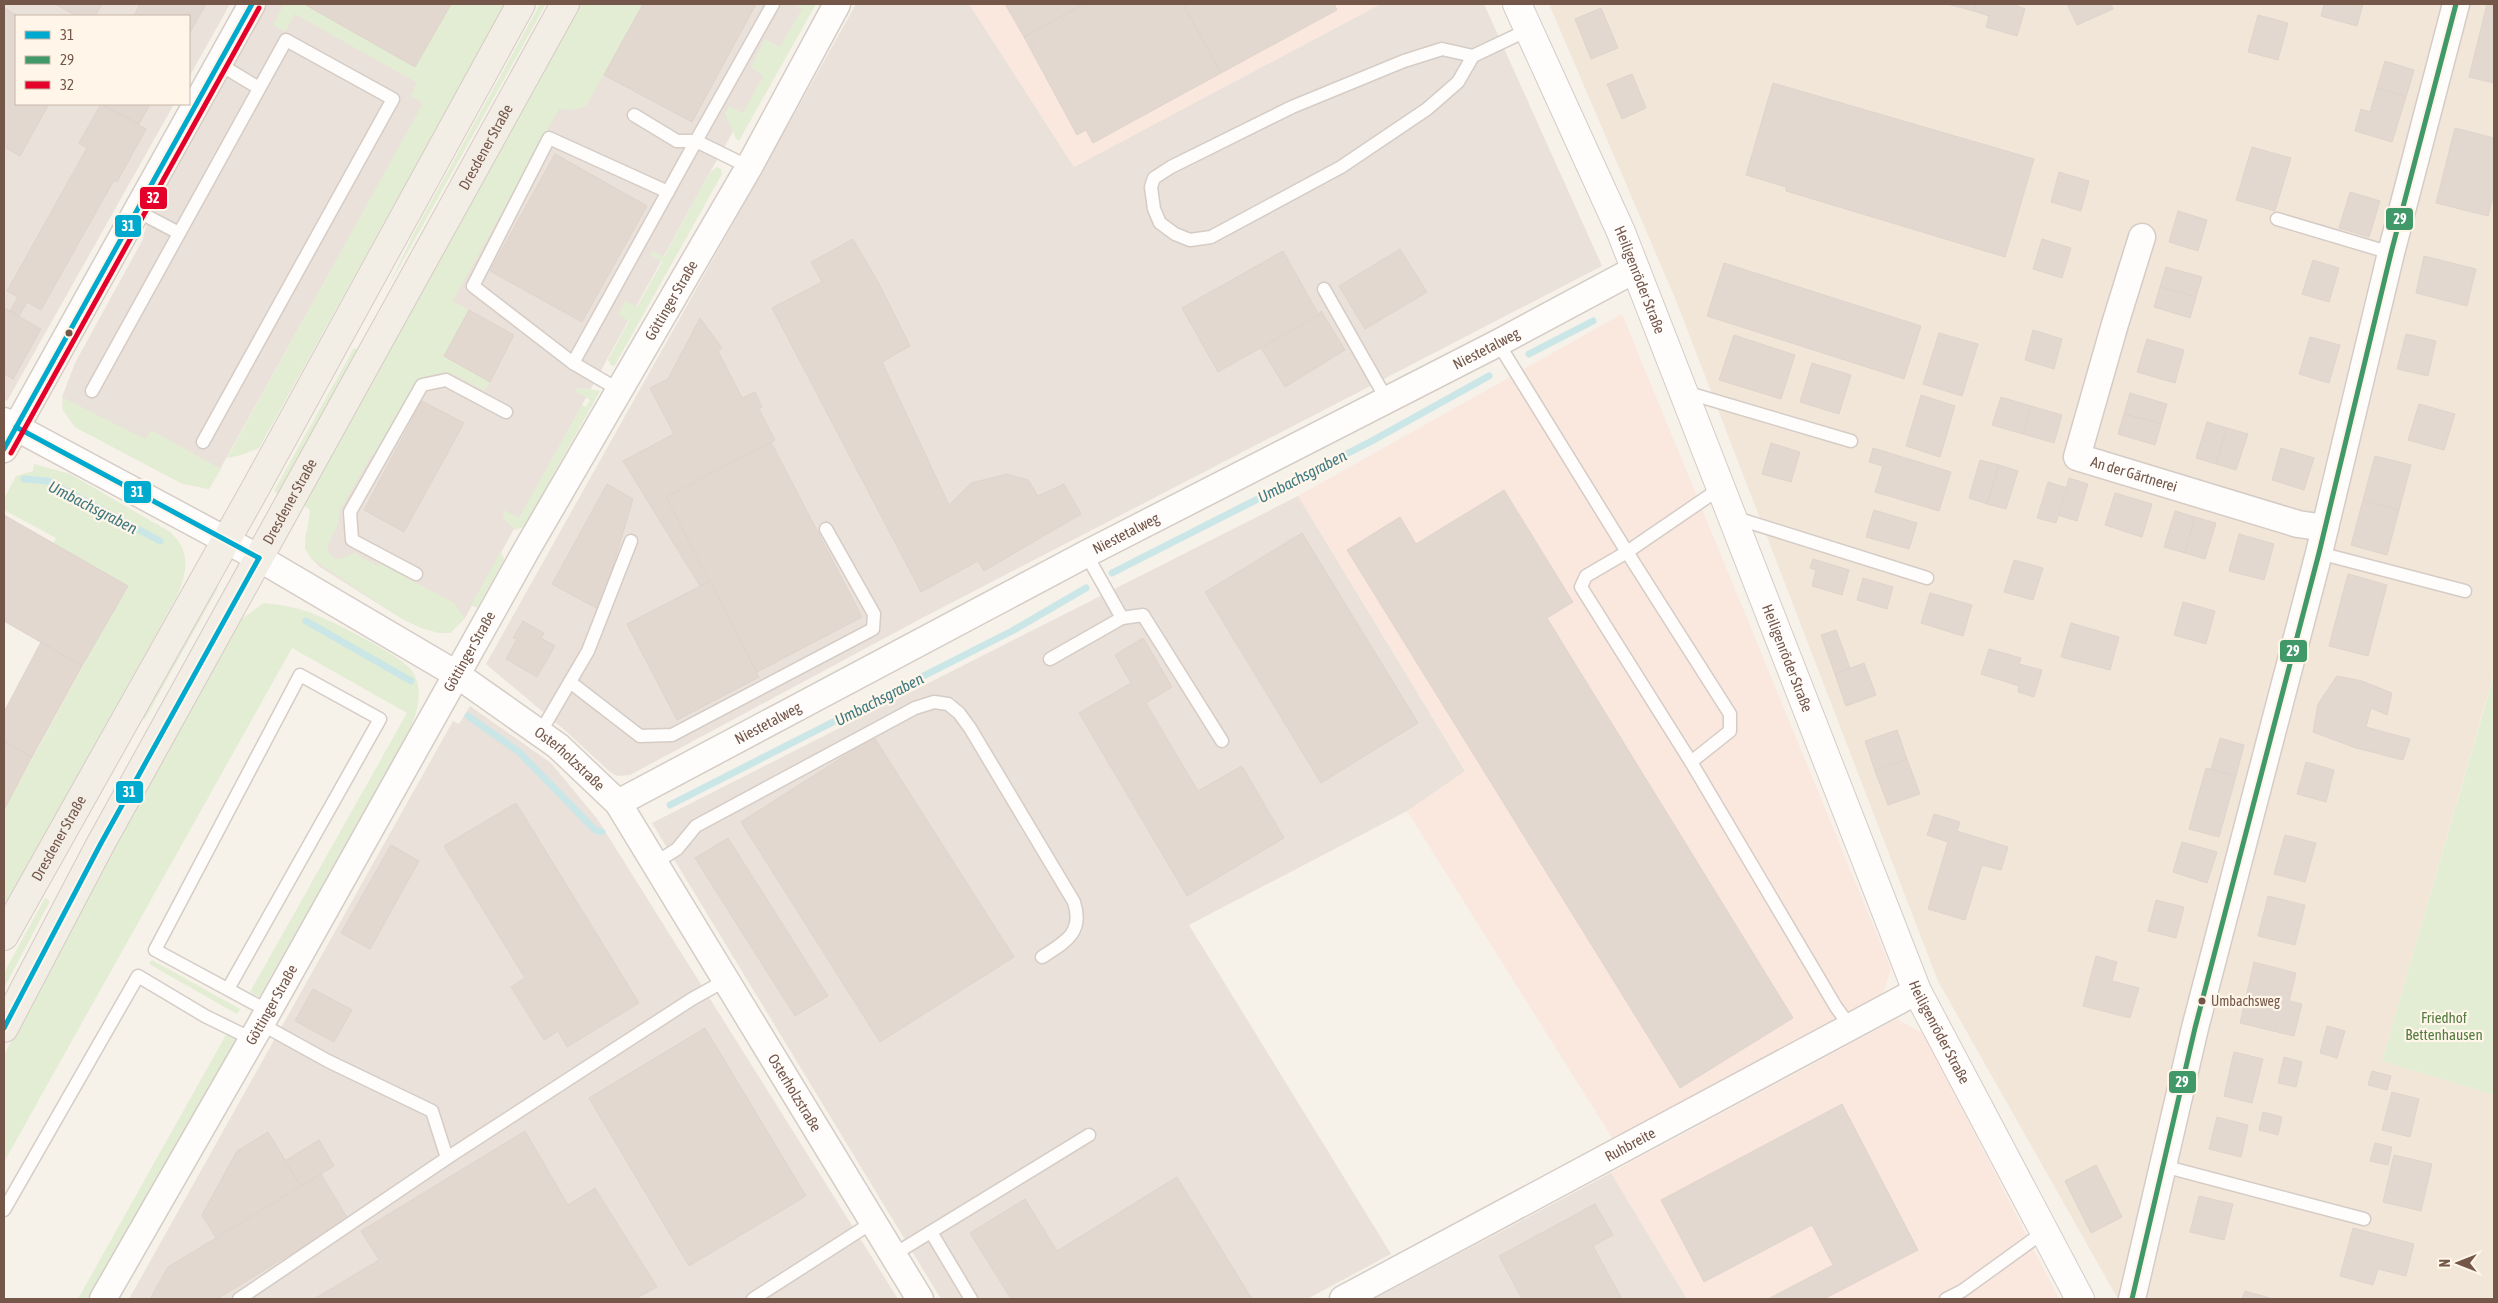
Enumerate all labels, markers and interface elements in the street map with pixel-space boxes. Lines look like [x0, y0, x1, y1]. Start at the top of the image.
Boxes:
legend [15, 15, 190, 105]
text: 31 [60, 26, 74, 43]
text: 29 [60, 51, 74, 68]
text: 32 [60, 76, 74, 93]
street label: Dresdener Straße [455, 101, 516, 193]
line badge: 32 [139, 186, 168, 210]
text: 32 [146, 190, 160, 206]
line badge: 29 [2385, 207, 2414, 231]
text: 29 [2393, 211, 2407, 227]
line badge: 31 [114, 214, 142, 238]
text: 31 [121, 218, 135, 234]
street label: Heiligenröder Straße [1611, 223, 1669, 336]
street label: Göttinger Straße [641, 257, 701, 343]
street label: Niestetalweg [1450, 324, 1523, 373]
unlabelled marker [64, 328, 74, 338]
water label: Umbachsgraben [1255, 446, 1350, 507]
street label: An der Gärtnerei [2089, 453, 2179, 495]
street label: Dresdener Straße [259, 455, 320, 547]
water label: Umbachsgraben [45, 477, 141, 538]
line badge: 31 [123, 480, 152, 504]
text: 31 [130, 484, 144, 500]
street label: Niestetalweg [1090, 509, 1162, 557]
street label: Heiligenröder Straße [1759, 602, 1816, 714]
street label: Göttinger Straße [440, 608, 498, 695]
line badge: 29 [2279, 639, 2308, 663]
text: 29 [2286, 643, 2300, 659]
water label: Umbachsgraben [832, 669, 927, 730]
street label: Niestetalweg [732, 698, 804, 747]
street label: Osterholzstraße [531, 723, 609, 794]
line badge: 31 [115, 780, 144, 804]
text: 31 [122, 784, 136, 800]
street label: Dresdener Straße [28, 792, 89, 884]
street label: Göttinger Straße [242, 961, 301, 1048]
street label: Heiligenröder Straße [1906, 978, 1974, 1087]
place label: Umbachsweg [2211, 993, 2280, 1009]
marker: Umbachsweg [2197, 996, 2207, 1006]
park label: Friedhof Bettenhausen [2405, 1009, 2483, 1043]
street label: Osterholzstraße [765, 1051, 825, 1135]
line badge: 29 [2168, 1070, 2197, 1094]
text: 29 [2175, 1074, 2189, 1090]
street label: Ruhbreite [1602, 1124, 1658, 1165]
north arrow [2433, 1238, 2483, 1288]
text: N [2437, 1259, 2453, 1267]

